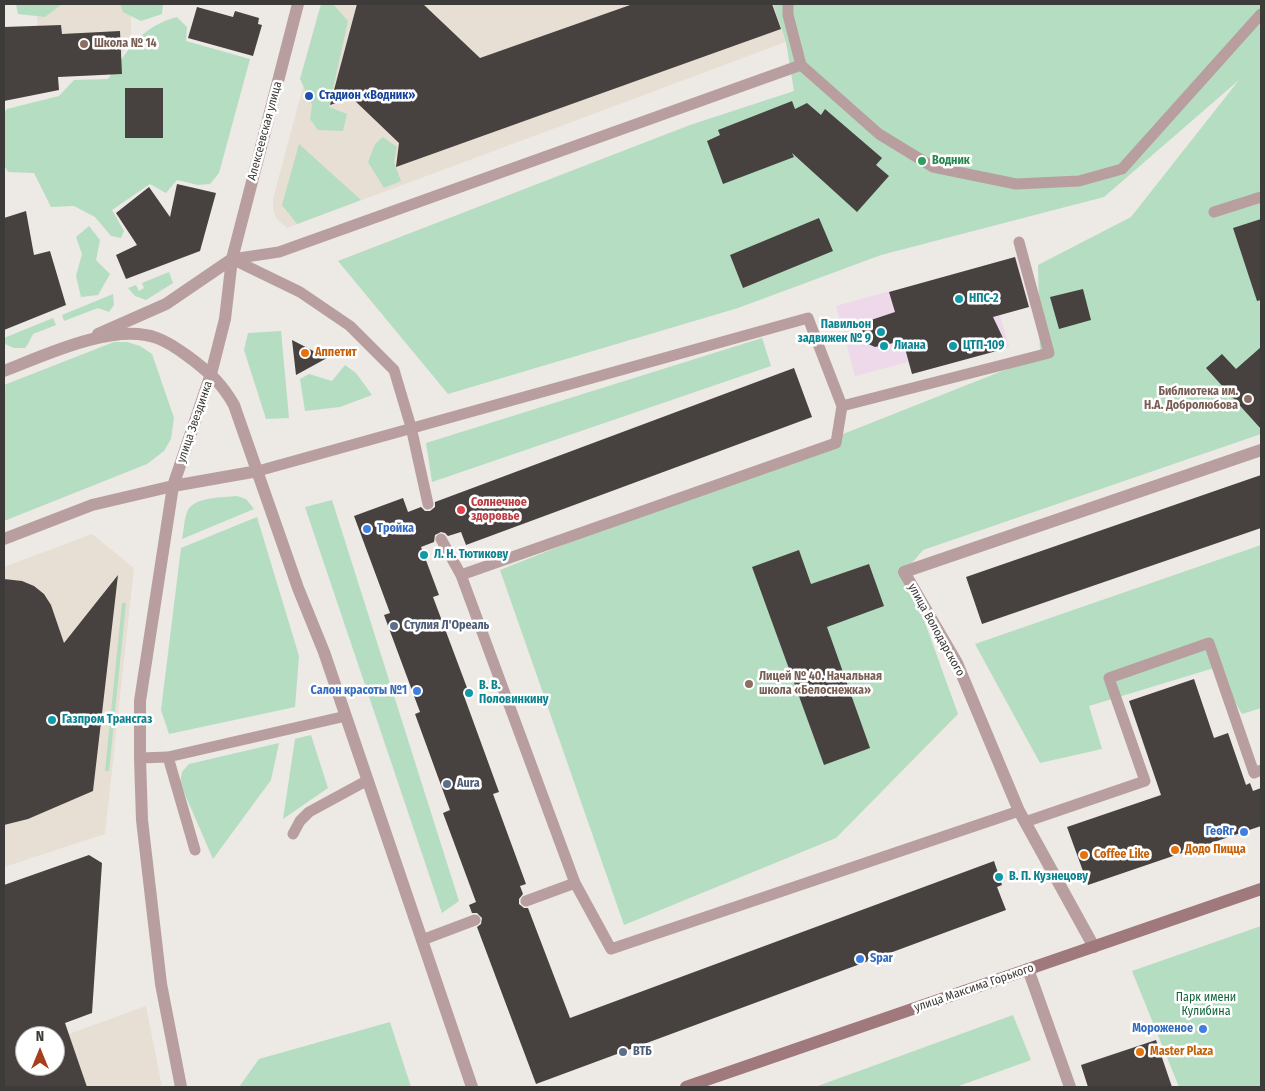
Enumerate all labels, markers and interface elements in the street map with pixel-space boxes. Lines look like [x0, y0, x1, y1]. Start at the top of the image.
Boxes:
place label: Школа № 14 [94, 37, 157, 51]
marker: Школа № 14 [78, 38, 90, 50]
street label: Алексеевская улица [245, 80, 285, 182]
place label: Стадион «Водник» [319, 89, 415, 103]
marker: Стадион «Водник» [303, 90, 315, 102]
place label: Водник [932, 154, 970, 168]
marker: Водник [916, 155, 928, 167]
place label: НПС-2 [969, 292, 998, 306]
marker: НПС-2 [953, 293, 965, 305]
place label: Павильон задвижек № 9 [798, 318, 871, 346]
marker: Павильон задвижек № 9 [875, 326, 887, 338]
place label: Лиана [894, 339, 926, 353]
place label: ЦТП-109 [963, 339, 1005, 353]
marker: Лиана [878, 340, 890, 352]
marker: ЦТП-109 [947, 340, 959, 352]
place label: Аппетит [315, 346, 357, 360]
marker: Аппетит [299, 347, 311, 359]
street label: улица Звездинка [174, 379, 216, 465]
place label: Библиотека им. Н.А. Добролюбова [1144, 385, 1238, 413]
marker: Библиотека им. Н.А. Добролюбова [1242, 393, 1254, 405]
place label: Солнечное здоровье [471, 496, 527, 524]
marker: Солнечное здоровье [455, 504, 467, 516]
place label: Тройка [377, 522, 414, 536]
marker: Тройка [361, 523, 373, 535]
place label: Л. Н. Тютикову [434, 548, 508, 562]
marker: Л. Н. Тютикову [418, 549, 430, 561]
street label: улица Володарского [905, 581, 967, 679]
place label: Стулия Л'Ореаль [404, 619, 489, 633]
marker: Стулия Л'Ореаль [388, 620, 400, 632]
place label: Лицей № 40. Начальная школа «Белоснежка» [759, 670, 882, 698]
marker: Лицей № 40. Начальная школа «Белоснежка» [743, 678, 755, 690]
place label: В. В. Половинкину [479, 679, 548, 707]
place label: Салон красоты №1 [311, 684, 407, 698]
marker: Салон красоты №1 [411, 685, 423, 697]
marker: В. В. Половинкину [463, 687, 475, 699]
place label: Газпром Трансгаз [62, 713, 152, 727]
marker: Газпром Трансгаз [46, 714, 58, 726]
place label: Aura [457, 777, 480, 791]
marker: Aura [441, 778, 453, 790]
place label: ГеоRг [1206, 825, 1234, 839]
marker: ГеоRг [1238, 826, 1250, 838]
place label: Додо Пицца [1185, 843, 1246, 857]
marker: Додо Пицца [1169, 844, 1181, 856]
place label: Coffee Like [1094, 848, 1150, 862]
marker: Coffee Like [1078, 849, 1090, 861]
place label: В. П. Кузнецову [1009, 870, 1088, 884]
marker: В. П. Кузнецову [993, 871, 1005, 883]
place label: Spar [870, 952, 893, 966]
marker: Spar [854, 953, 866, 965]
street label: улица Максима Горького [912, 961, 1036, 1015]
park label: Парк имени Кулибина [1176, 991, 1236, 1019]
place label: Мороженое [1132, 1022, 1193, 1036]
marker: Мороженое [1197, 1023, 1209, 1035]
north arrow [15, 1026, 65, 1076]
text: N [36, 1028, 44, 1045]
place label: ВТБ [633, 1045, 652, 1059]
place label: Master Plaza [1150, 1045, 1213, 1059]
marker: ВТБ [617, 1046, 629, 1058]
marker: Master Plaza [1134, 1046, 1146, 1058]

